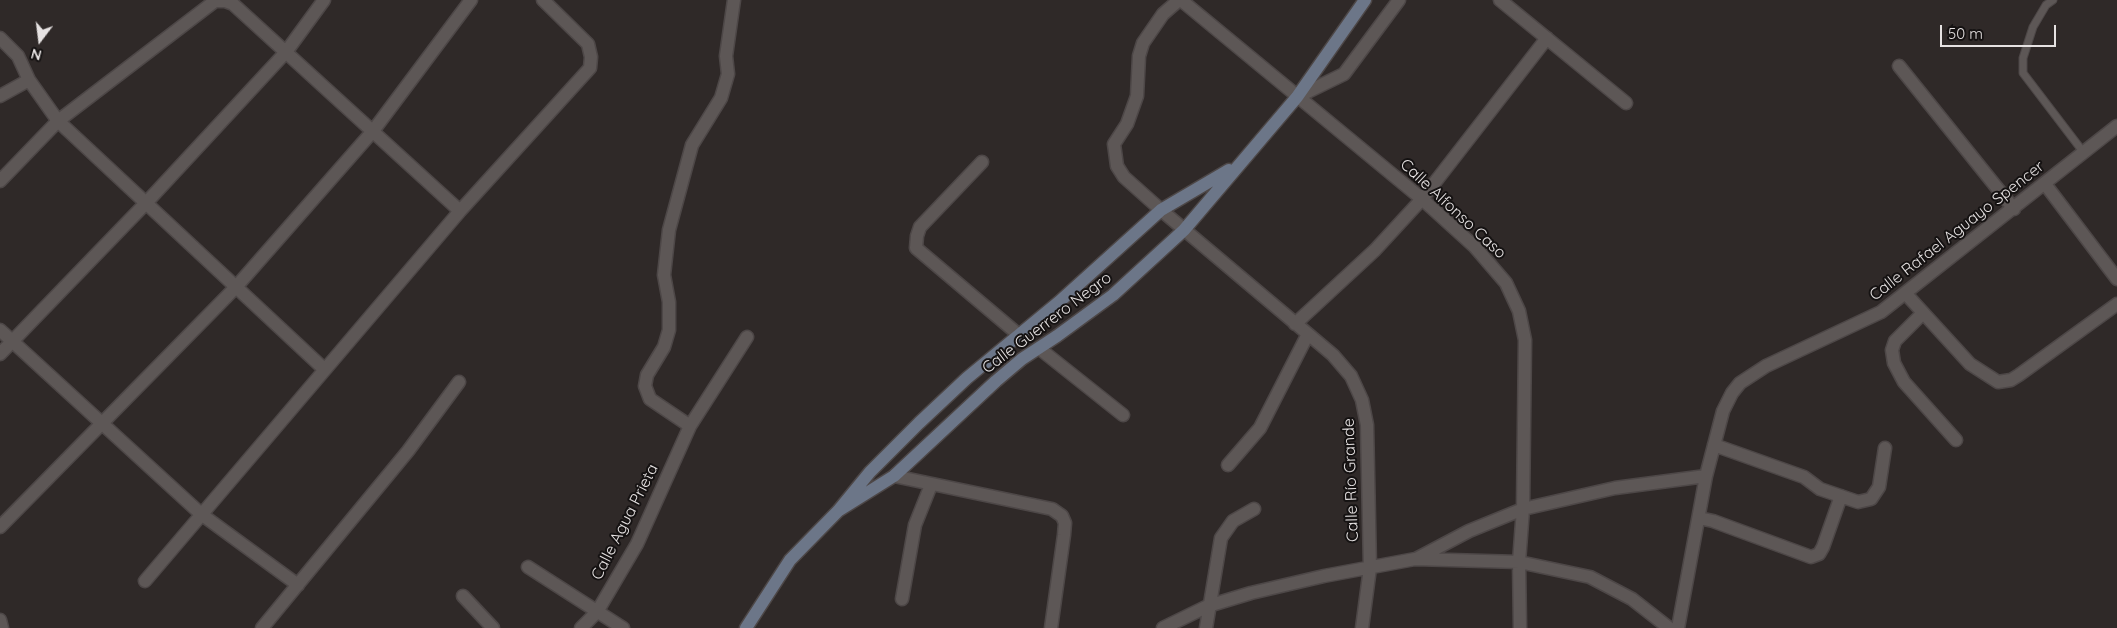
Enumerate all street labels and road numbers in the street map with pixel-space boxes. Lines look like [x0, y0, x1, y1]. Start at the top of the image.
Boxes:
street label: Calle Alfonso Caso [1396, 155, 1510, 263]
street label: Calle Rafael Aguayo Spencer [1866, 157, 2048, 305]
street label: Calle Guerrero Negro [979, 268, 1115, 378]
street label: Calle Río Grande [1339, 418, 1363, 542]
street label: Calle Agua Prieta [588, 461, 662, 583]

